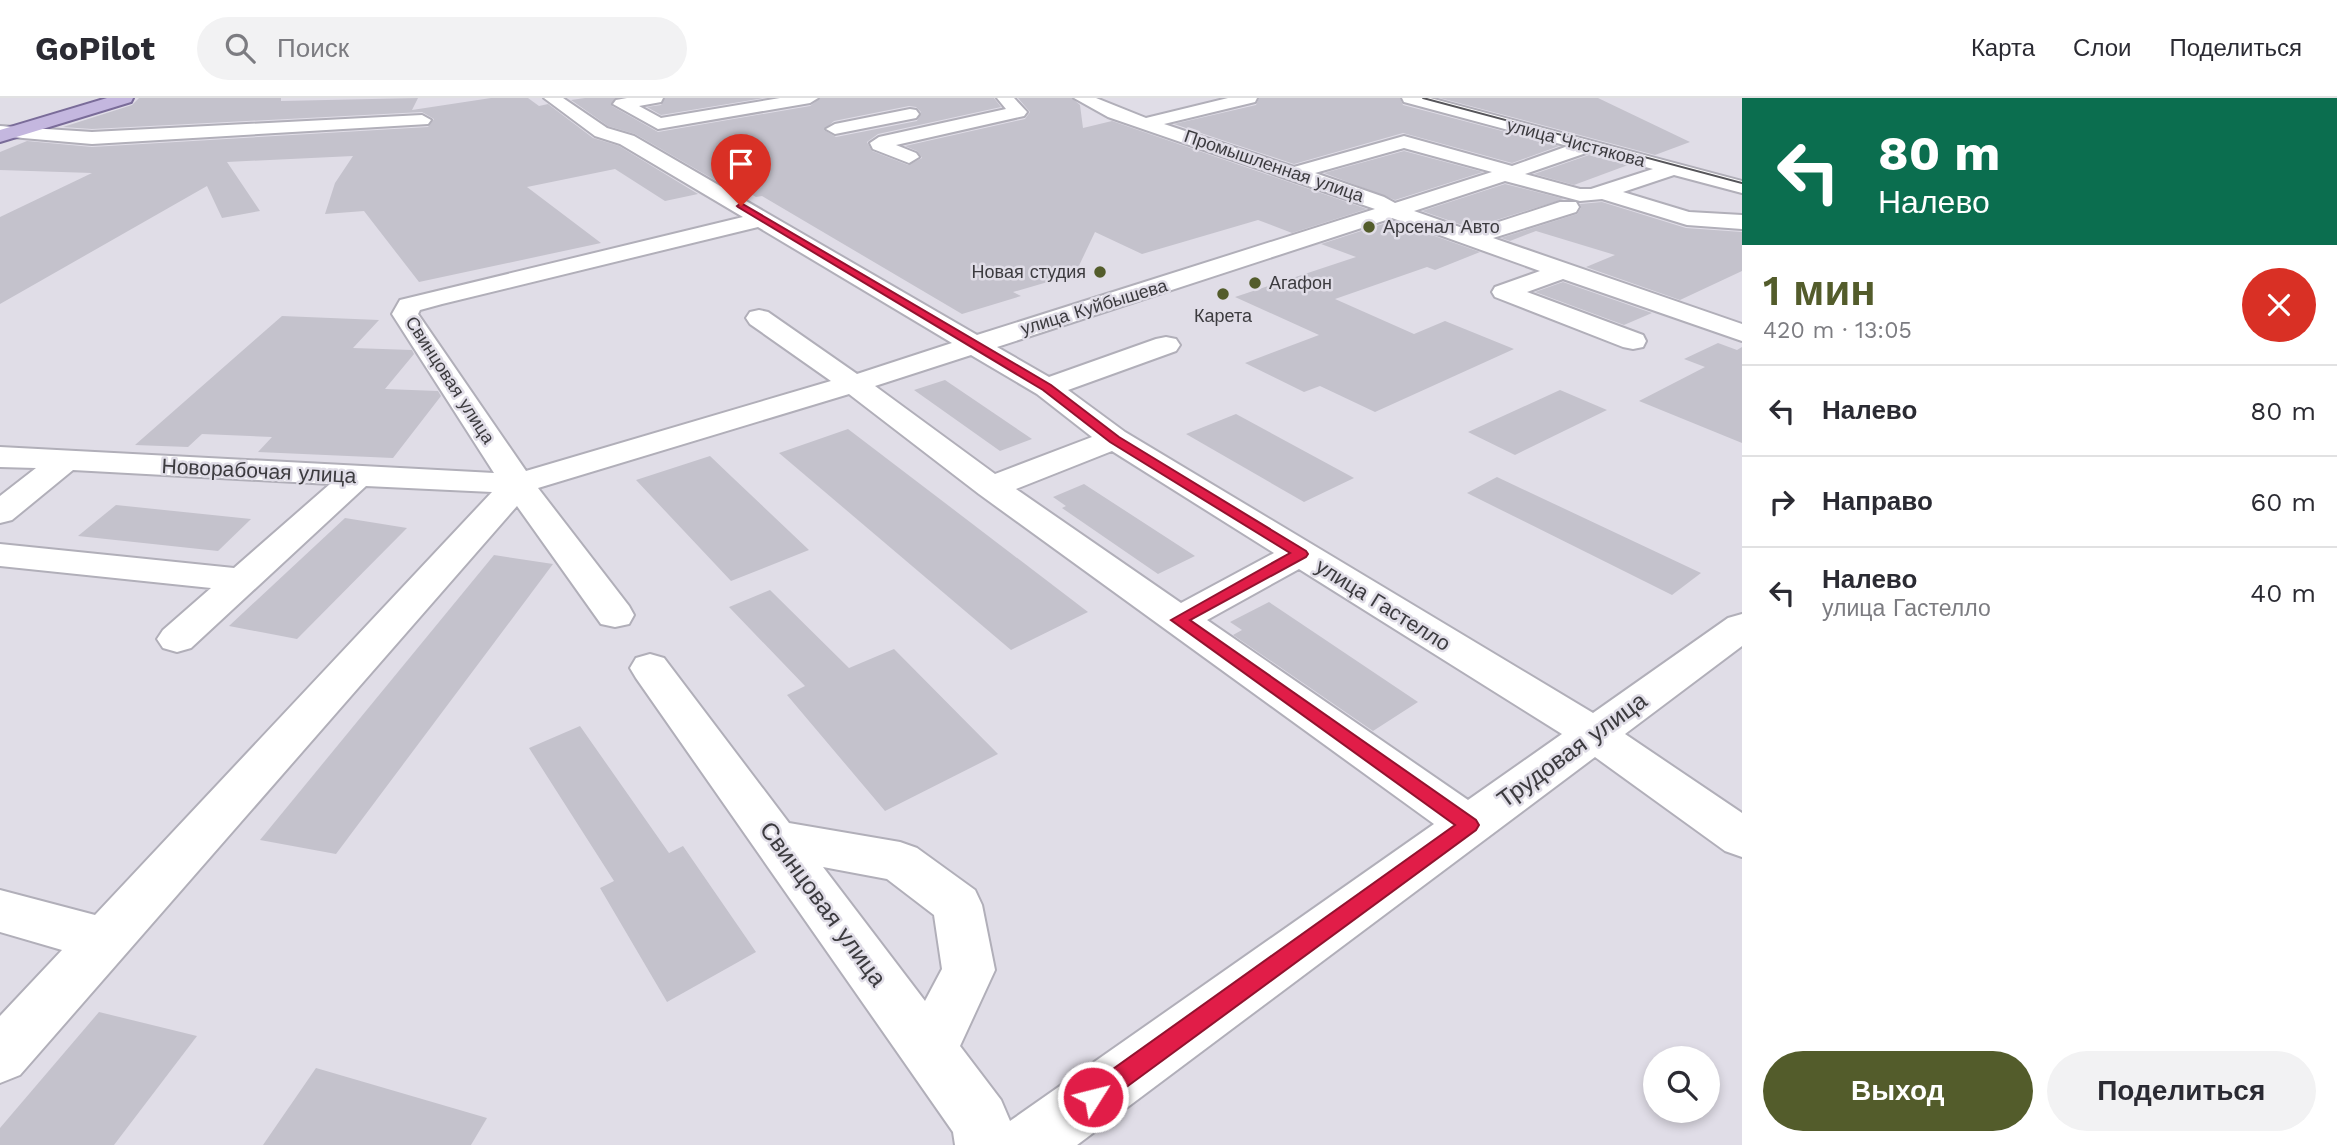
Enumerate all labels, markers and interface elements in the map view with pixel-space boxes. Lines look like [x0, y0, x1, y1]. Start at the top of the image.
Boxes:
search box [197, 17, 687, 80]
text: GoPilot [35, 29, 155, 68]
icon: search [221, 29, 259, 67]
text: Поиск [277, 33, 349, 63]
text: Карта [1971, 34, 2035, 62]
text: Слои [2073, 34, 2131, 62]
text: Поделиться [2169, 34, 2302, 62]
street label: улица Чистякова [1505, 114, 1648, 171]
text: 80 m [1878, 124, 2000, 182]
street label: Промышленная улица [1182, 125, 1368, 206]
icon: left [1763, 126, 1854, 217]
pin [711, 134, 771, 206]
icon: arrive [722, 145, 760, 183]
text: Налево [1878, 183, 1990, 221]
place label: Арсенал Авто [1383, 216, 1500, 237]
marker: Арсенал Авто [1361, 219, 1377, 235]
place label: Новая студия [972, 261, 1086, 282]
marker: Новая студия [1092, 264, 1108, 280]
text: 1 мин [1763, 266, 1876, 315]
button: close [2242, 268, 2316, 342]
place label: Агафон [1269, 272, 1332, 293]
street label: улица Куйбышева [1018, 274, 1171, 339]
marker: Агафон [1247, 275, 1263, 291]
marker: Карета [1215, 286, 1231, 302]
place label: Карета [1194, 305, 1253, 326]
street label: Свинцовая улица [401, 312, 500, 448]
text: 420 m · 13:05 [1763, 317, 1912, 344]
icon: left [1763, 392, 1801, 430]
text: Налево [1822, 395, 1917, 425]
text: 80 m [2250, 396, 2316, 426]
street label: Новорабочая улица [161, 453, 357, 488]
icon: right [1763, 483, 1801, 521]
text: Направо [1822, 486, 1933, 516]
text: 60 m [2250, 487, 2316, 517]
street label: улица Гастелло [1311, 553, 1455, 656]
text: Налево [1822, 564, 1917, 594]
icon: left [1763, 574, 1801, 612]
text: 40 m [2250, 578, 2316, 608]
text: улица Гастелло [1822, 595, 1991, 622]
street label: Трудовая улица [1492, 686, 1653, 814]
street label: Свинцовая улица [754, 816, 892, 992]
map controls [1643, 1046, 1720, 1123]
button: search [1643, 1046, 1720, 1123]
button: Выход [1763, 1051, 2033, 1131]
button: Поделиться [2047, 1051, 2316, 1131]
position arrow [1056, 1060, 1130, 1134]

